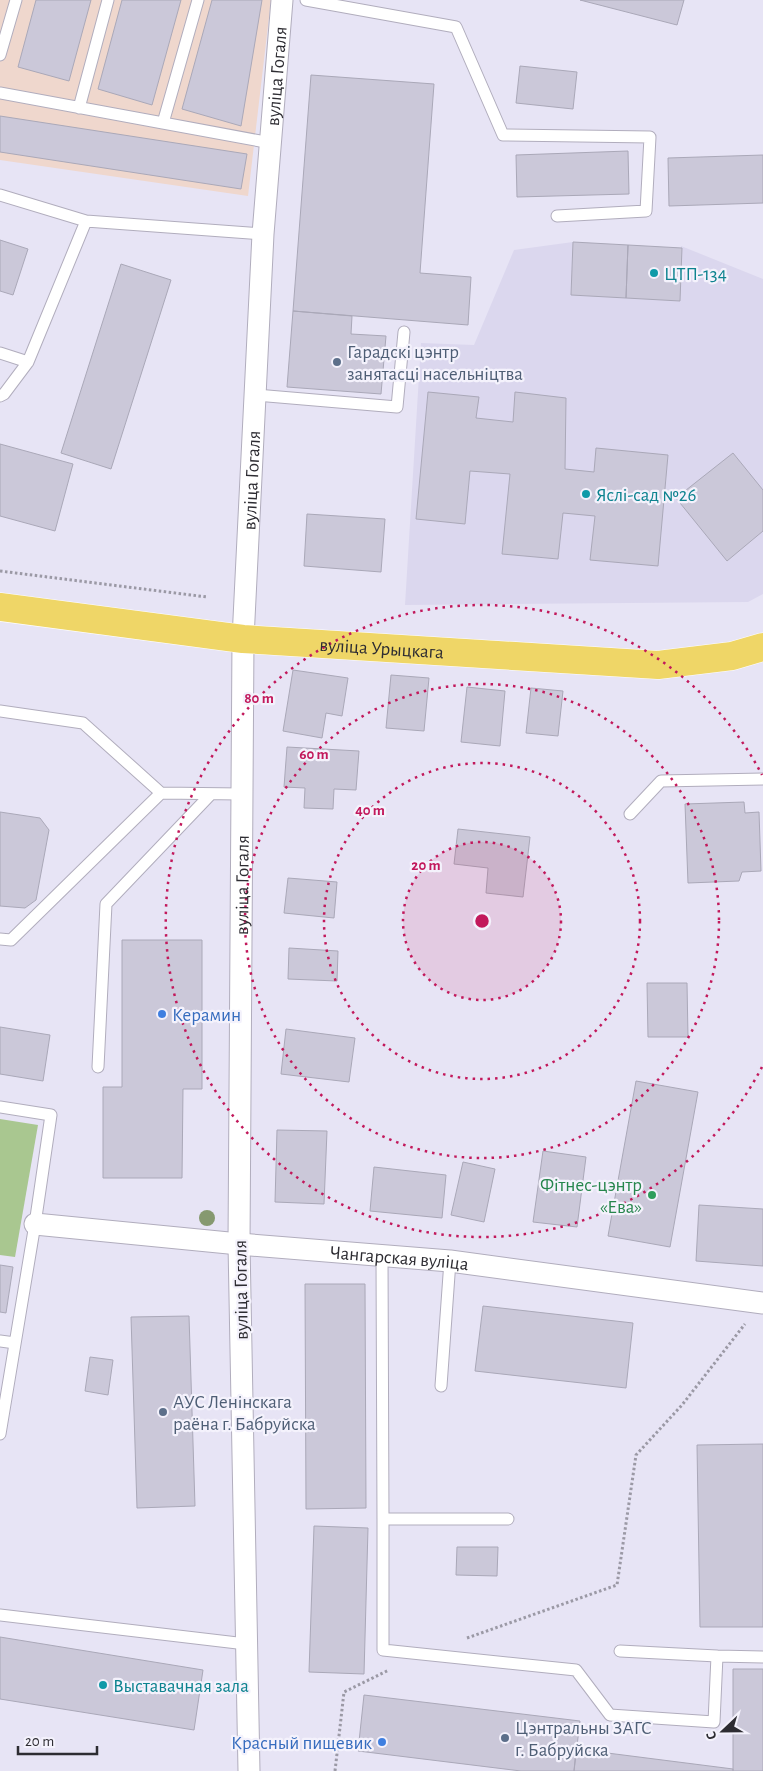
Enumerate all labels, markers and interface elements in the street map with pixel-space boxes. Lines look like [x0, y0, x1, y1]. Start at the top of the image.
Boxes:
street label: вуліца Гогаля [264, 26, 291, 127]
place label: ЦТП-134 [664, 265, 727, 284]
marker: ЦТП-134 [648, 267, 660, 279]
place label: Гарадскі цэнтр занятасці насельніцтва [347, 343, 523, 384]
marker: Гарадскі цэнтр занятасці насельніцтва [331, 356, 343, 368]
street label: вуліца Гогаля [240, 430, 264, 531]
place label: Яслі-сад №26 [596, 486, 696, 505]
marker: Яслі-сад №26 [580, 488, 592, 500]
street label: вуліца Урыцкага [319, 636, 445, 663]
text: 80 m [244, 691, 274, 706]
text: 60 m [299, 747, 329, 762]
text: 40 m [355, 803, 385, 818]
street label: вуліца Гогаля [233, 835, 253, 935]
text: 20 m [411, 858, 441, 873]
centre of rings [473, 912, 491, 930]
place label: Керамин [172, 1006, 241, 1025]
marker: Керамин [156, 1008, 168, 1020]
place label: Фітнес-цэнтр «Ева» [540, 1176, 642, 1217]
marker: Фітнес-цэнтр «Ева» [646, 1189, 658, 1201]
street label: вуліца Гогаля [231, 1240, 252, 1340]
street label: Чангарская вуліца [329, 1243, 470, 1274]
place label: АУС Ленінскага раёна г. Бабруйска [173, 1393, 316, 1434]
marker: АУС Ленінскага раёна г. Бабруйска [157, 1406, 169, 1418]
place label: Выставачная зала [113, 1677, 249, 1696]
marker: Выставачная зала [97, 1679, 109, 1691]
north arrow [698, 1706, 748, 1756]
place label: Цэнтральны ЗАГС г. Бабруйска [515, 1719, 652, 1760]
scale bar [18, 1724, 96, 1756]
text: С [704, 1729, 720, 1742]
marker: Цэнтральны ЗАГС г. Бабруйска [499, 1732, 511, 1744]
text: 20 m [25, 1734, 54, 1749]
place label: Красный пищевик [231, 1734, 372, 1753]
marker: Красный пищевик [376, 1736, 388, 1748]

